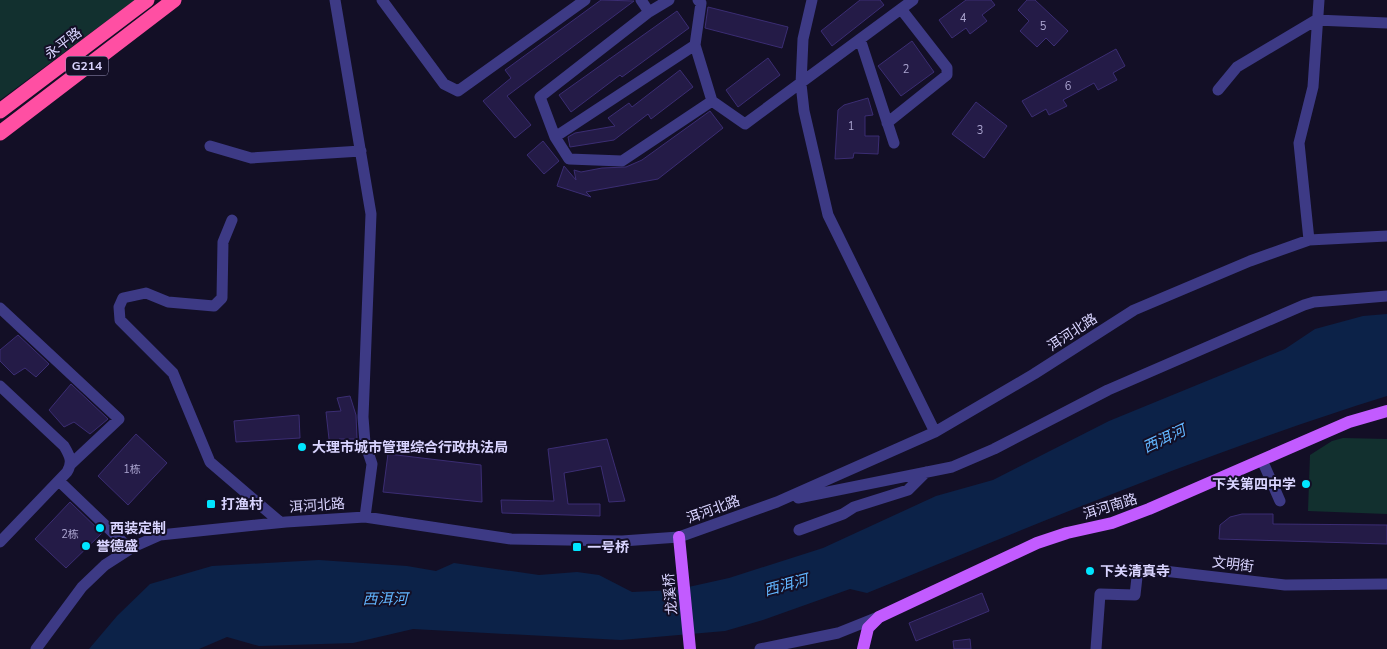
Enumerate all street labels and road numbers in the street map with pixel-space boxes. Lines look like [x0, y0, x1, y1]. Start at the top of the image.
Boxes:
street label: 永平路 [41, 23, 86, 64]
road number: G214 [66, 56, 108, 76]
street label: 洱河北路 [1044, 309, 1101, 356]
street label: 洱河南路 [1081, 489, 1140, 524]
street label: 洱河北路 [684, 491, 743, 528]
street label: 洱河北路 [288, 494, 346, 517]
street label: 文明街 [1211, 553, 1255, 576]
street label: 龙溪桥 [659, 572, 682, 616]

